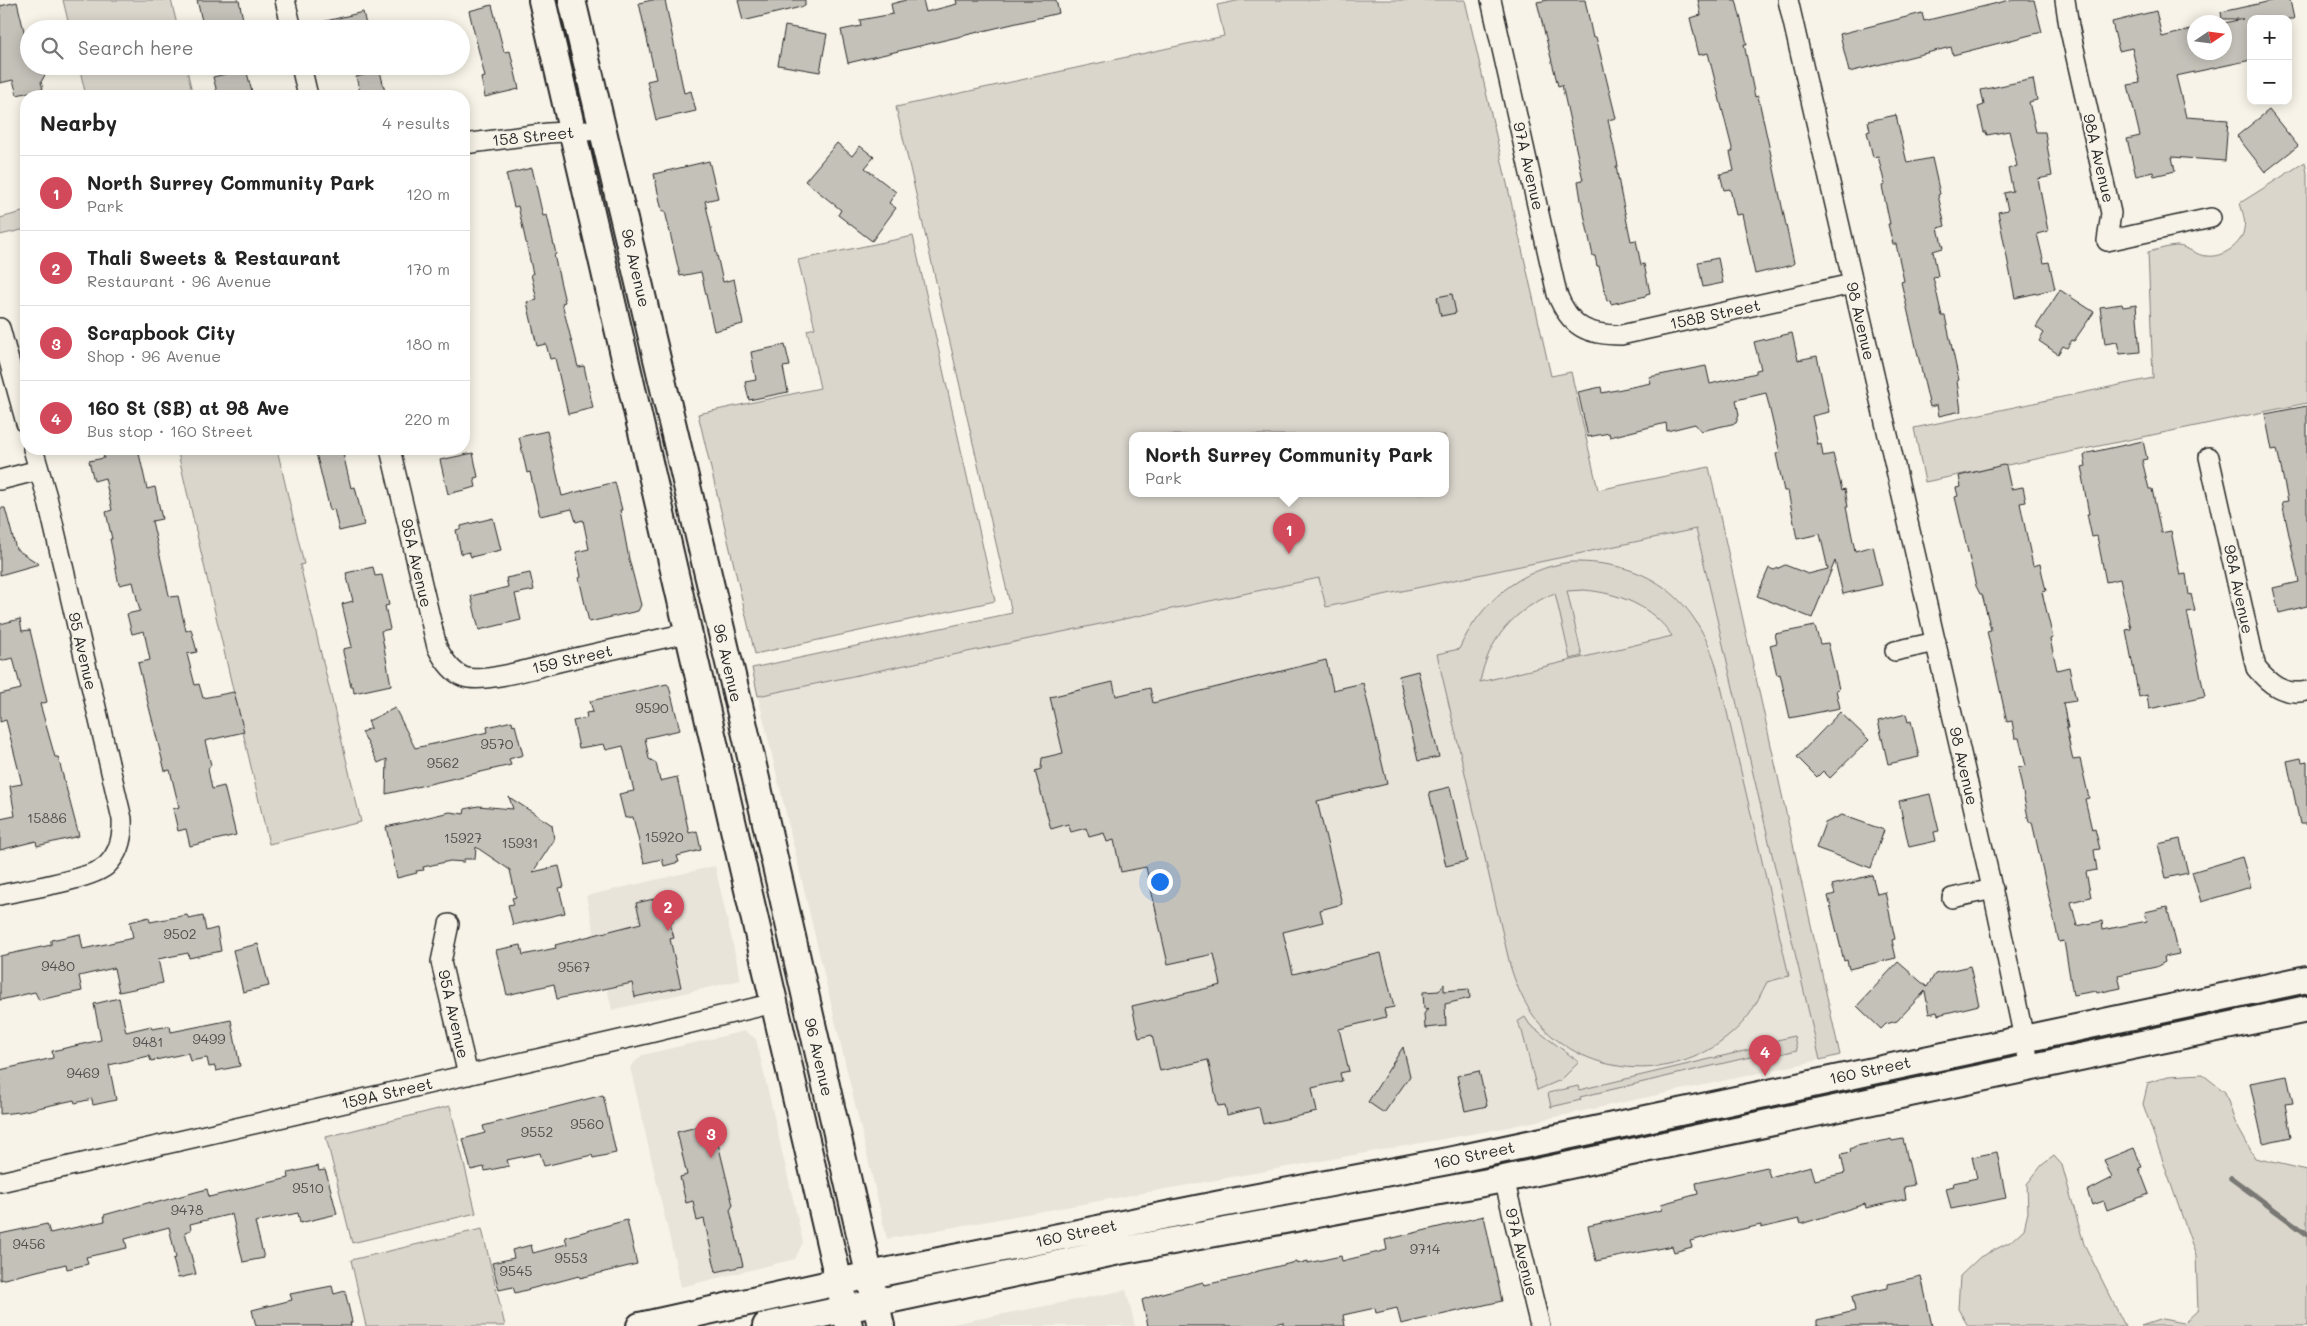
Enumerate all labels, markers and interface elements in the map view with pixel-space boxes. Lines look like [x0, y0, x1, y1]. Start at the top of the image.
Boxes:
north arrow [2187, 15, 2232, 60]
map controls [2247, 15, 2292, 105]
button: + [2247, 15, 2292, 60]
search box [20, 20, 470, 75]
icon: search [38, 34, 66, 62]
text: Search here [78, 35, 194, 60]
button: − [2247, 60, 2292, 105]
text: Nearby [40, 109, 117, 136]
street label: 98A Avenue [2079, 111, 2120, 204]
text: 4 results [382, 112, 450, 133]
street label: 97A Avenue [1509, 120, 1550, 212]
street label: 158 Street [491, 121, 575, 150]
text: North Surrey Community Park [87, 170, 375, 195]
text: 1 [52, 183, 60, 204]
text: 120 m [406, 183, 450, 204]
text: Park [87, 195, 123, 216]
street label: 96 Avenue [617, 227, 656, 309]
text: Thali Sweets & Restaurant [87, 245, 340, 270]
text: 2 [52, 258, 60, 279]
text: 170 m [406, 258, 450, 279]
text: Restaurant · 96 Avenue [87, 270, 271, 291]
street label: 98 Avenue [1842, 280, 1881, 362]
street label: 158B Street [1668, 294, 1762, 333]
text: Scrapbook City [87, 320, 235, 345]
text: 3 [51, 333, 61, 354]
text: 180 m [405, 333, 450, 354]
text: Shop · 96 Avenue [87, 345, 221, 366]
text: 160 St (SB) at 98 Ave [87, 395, 289, 420]
text: 4 [51, 408, 61, 429]
text: 220 m [404, 408, 450, 429]
text: Bus stop · 160 Street [87, 420, 253, 441]
popup [1129, 432, 1449, 497]
text: North Surrey Community Park [1145, 442, 1433, 467]
text: Park [1145, 467, 1181, 488]
pin: 1 [1273, 513, 1305, 554]
street label: 95A Avenue [397, 517, 438, 609]
street label: 98A Avenue [2220, 542, 2259, 635]
street label: 95 Avenue [64, 610, 103, 692]
street label: 96 Avenue [709, 622, 748, 704]
street label: 159 Street [530, 639, 614, 678]
house number: 9590 [635, 698, 669, 717]
street label: 98 Avenue [1945, 725, 1984, 807]
house number: 9570 [481, 734, 514, 753]
house number: 9562 [427, 753, 459, 772]
house number: 15886 [27, 808, 67, 827]
house number: 15920 [644, 827, 684, 846]
house number: 15927 [444, 828, 482, 847]
house number: 15931 [501, 833, 539, 852]
your location [1147, 869, 1173, 895]
pin: 2 [652, 890, 684, 931]
house number: 9502 [164, 924, 196, 943]
house number: 9480 [41, 956, 75, 975]
house number: 9567 [558, 957, 591, 976]
street label: 95A Avenue [434, 968, 475, 1060]
street label: 96 Avenue [800, 1016, 839, 1098]
house number: 9499 [192, 1029, 226, 1048]
house number: 9481 [132, 1032, 164, 1051]
pin: 4 [1749, 1035, 1781, 1076]
street label: 160 Street [1827, 1051, 1913, 1088]
house number: 9469 [66, 1063, 100, 1082]
street label: 159A Street [339, 1072, 435, 1113]
house number: 9560 [570, 1114, 604, 1133]
pin: 3 [695, 1117, 727, 1158]
house number: 9552 [521, 1122, 553, 1141]
street label: 160 Street [1431, 1136, 1517, 1173]
house number: 9510 [292, 1178, 324, 1197]
house number: 9478 [171, 1200, 203, 1219]
street label: 97A Avenue [1501, 1206, 1544, 1298]
street label: 160 Street [1033, 1214, 1119, 1251]
house number: 9456 [12, 1234, 46, 1253]
house number: 9714 [1410, 1239, 1441, 1258]
house number: 9553 [555, 1248, 587, 1267]
house number: 9545 [500, 1261, 532, 1280]

